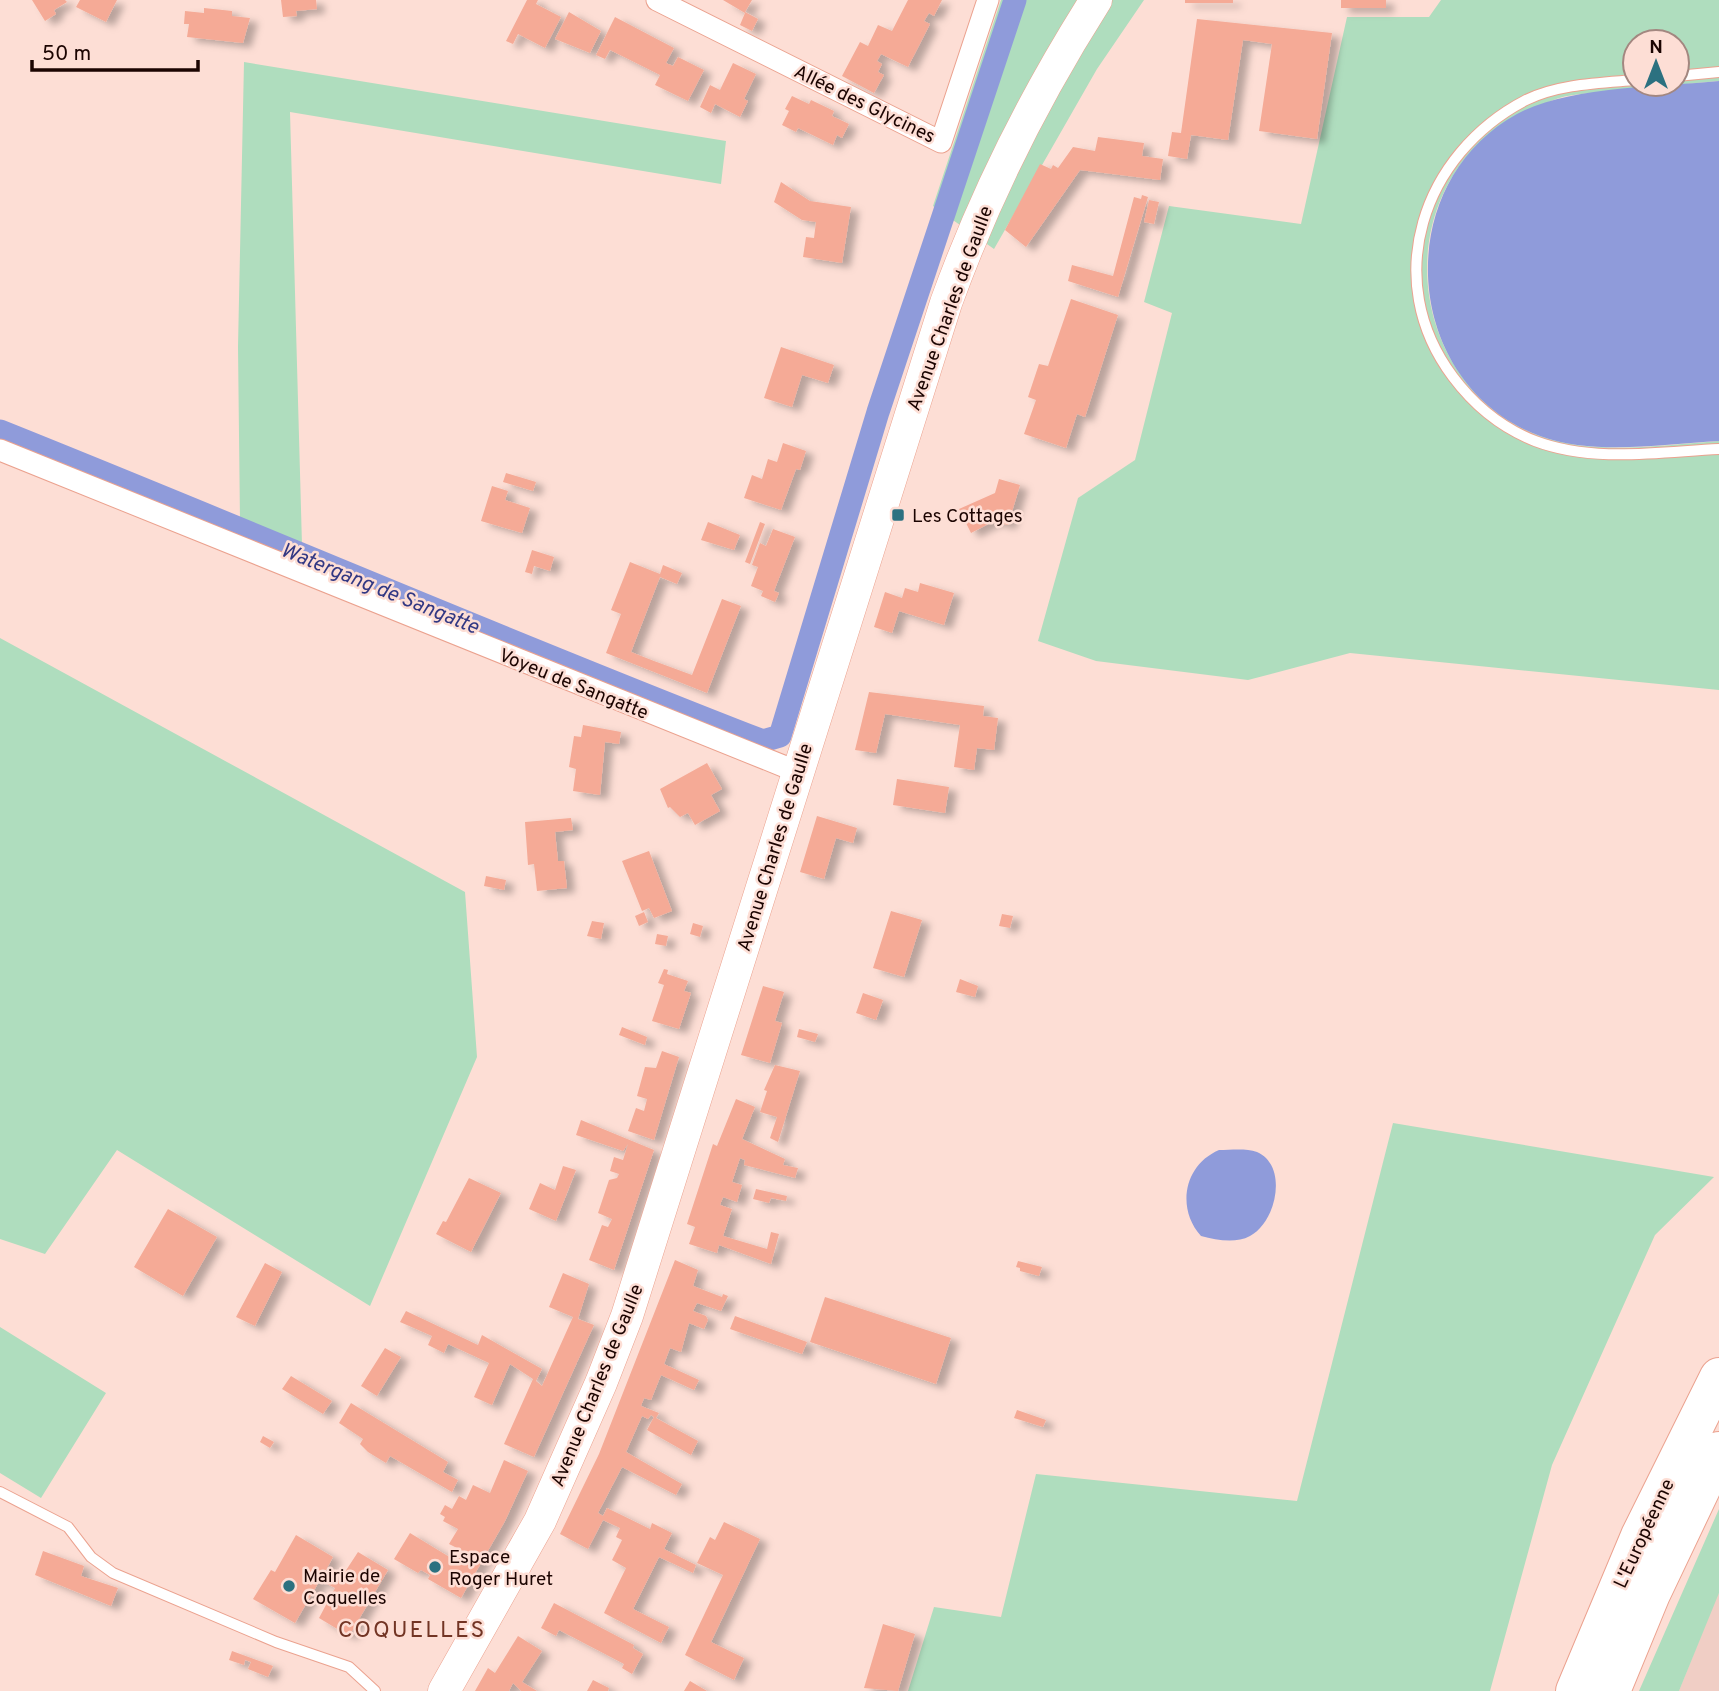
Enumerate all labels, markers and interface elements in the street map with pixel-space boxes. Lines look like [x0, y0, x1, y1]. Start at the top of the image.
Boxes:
scale bar [32, 28, 198, 72]
north arrow [1621, 28, 1691, 98]
text: N [1649, 36, 1663, 60]
text: 50 m [42, 41, 91, 68]
street label: Allée des Glycines [790, 60, 939, 149]
street label: Avenue Charles de Gaulle [903, 203, 999, 414]
place label: Les Cottages [912, 505, 1023, 529]
marker: Les Cottages [890, 507, 906, 523]
water label: Watergang de Sangatte [277, 537, 483, 642]
street label: Voyeu de Sangatte [495, 644, 651, 726]
street label: Avenue Charles de Gaulle [733, 741, 819, 955]
street label: Avenue Charles de Gaulle [546, 1281, 649, 1491]
street label: L'Européenne [1609, 1475, 1681, 1592]
place label: Espace Roger Huret [449, 1546, 553, 1592]
marker: Espace Roger Huret [427, 1559, 443, 1575]
place label: Mairie de Coquelles [303, 1565, 387, 1611]
marker: Mairie de Coquelles [281, 1578, 297, 1594]
district label: COQUELLES [338, 1617, 486, 1646]

